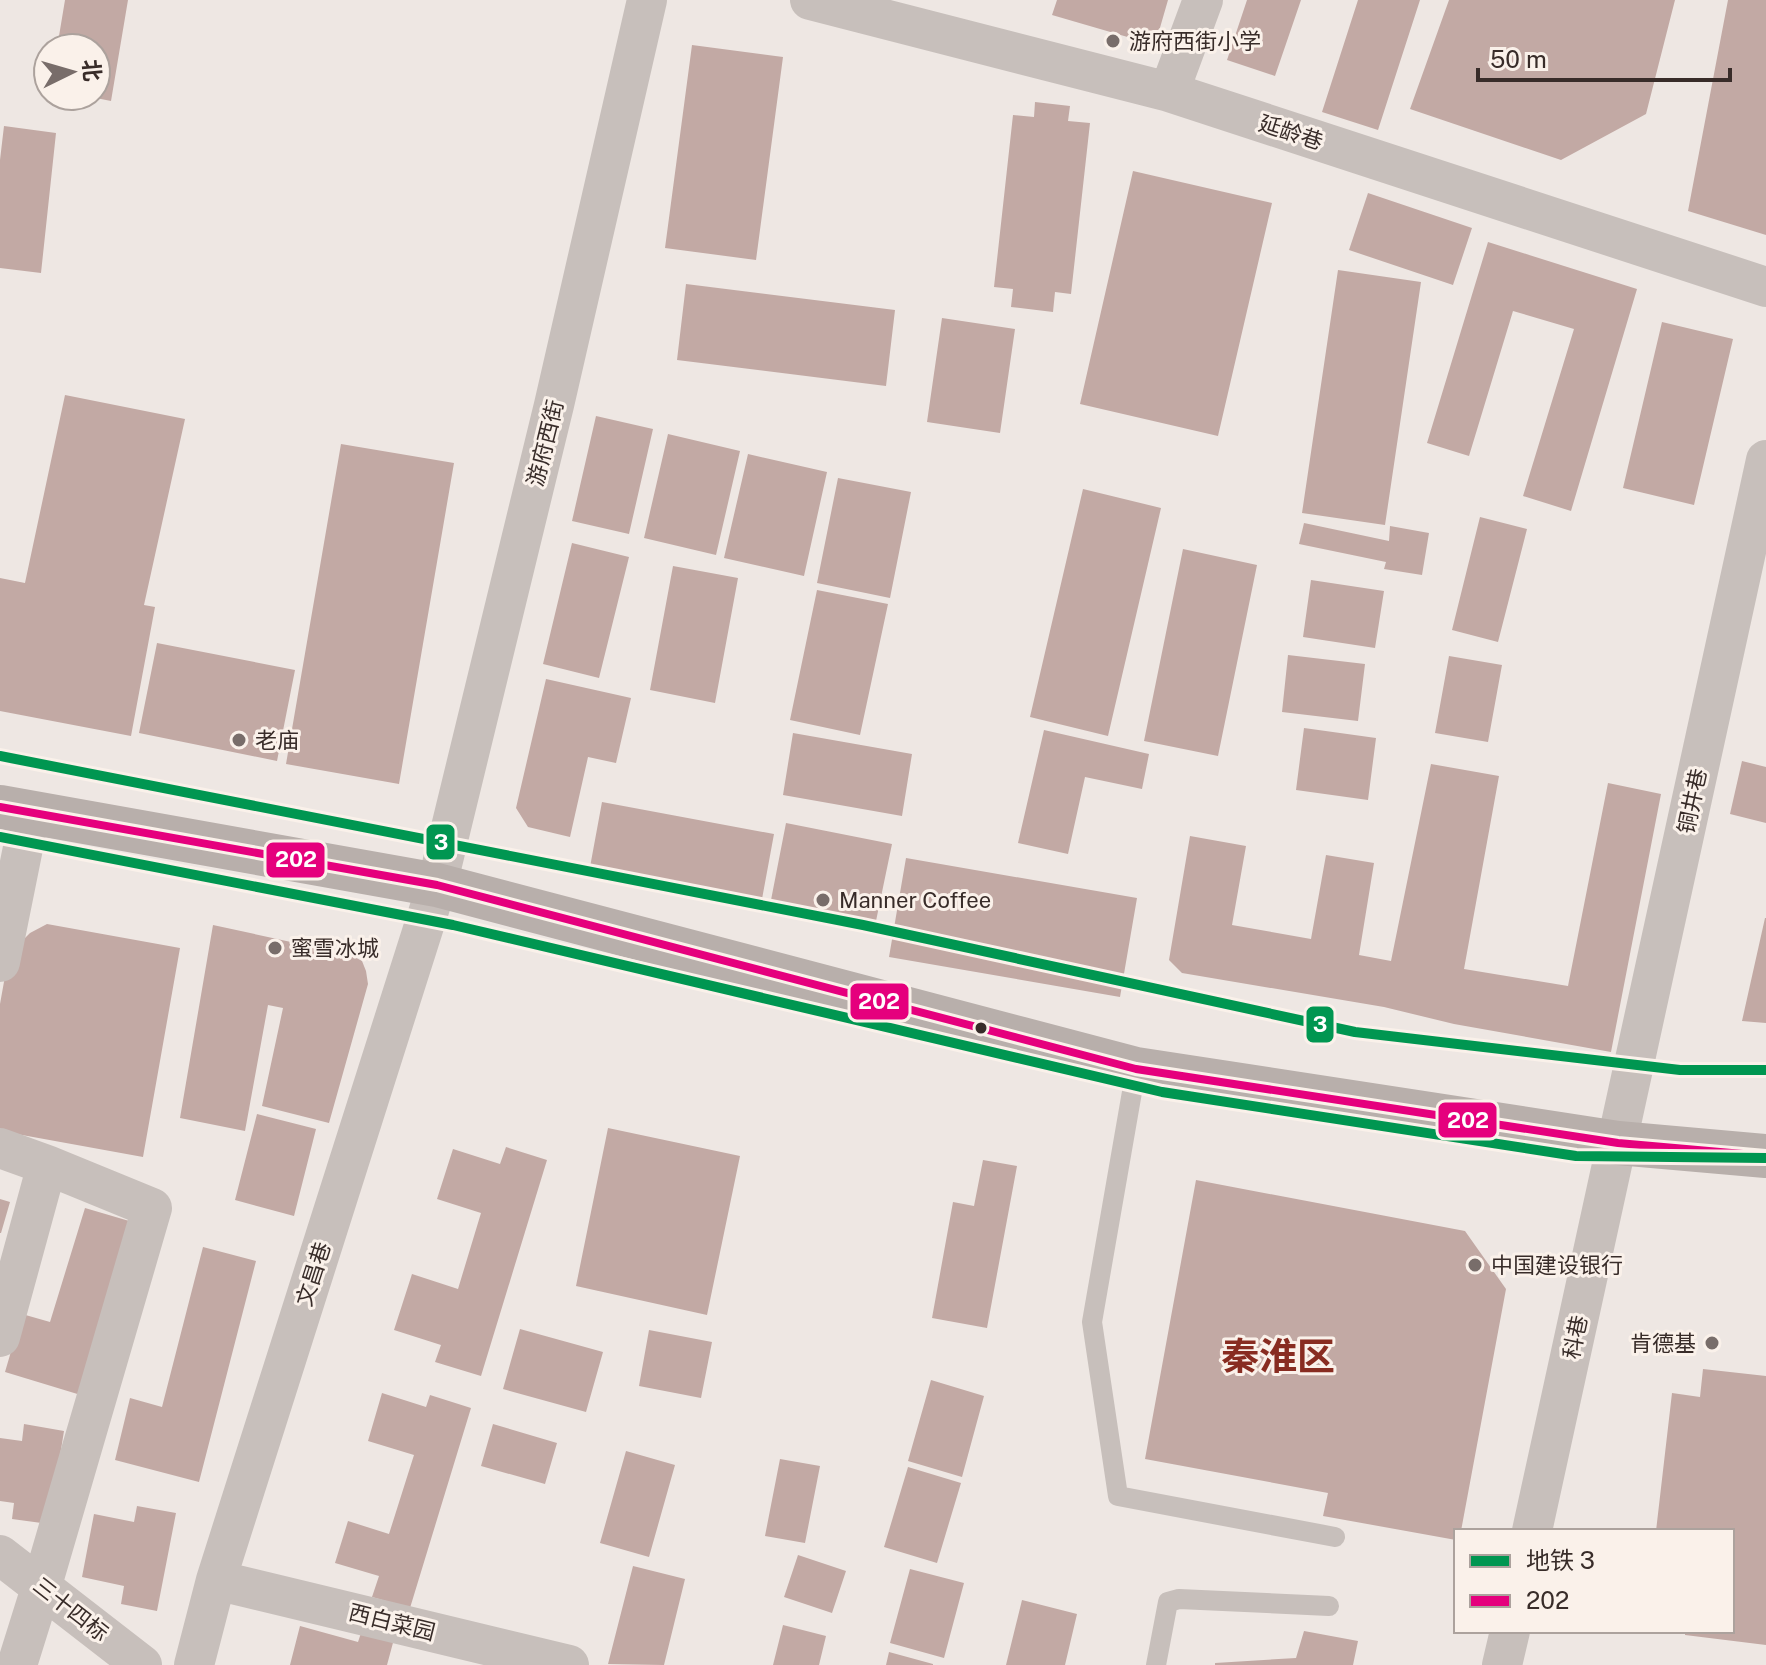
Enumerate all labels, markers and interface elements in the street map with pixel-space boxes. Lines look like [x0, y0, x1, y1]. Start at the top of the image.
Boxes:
place label: 游府西街小学 [1129, 28, 1261, 54]
north arrow [32, 32, 112, 112]
marker: 游府西街小学 [1104, 32, 1122, 50]
scale bar [1478, 32, 1730, 82]
text: 50 m [1490, 45, 1547, 73]
text: 北 [78, 58, 106, 82]
street label: 延龄巷 [1256, 109, 1326, 155]
street label: 游府西街 [522, 397, 568, 489]
place label: 老庙 [255, 727, 299, 753]
marker: 老庙 [230, 731, 248, 749]
street label: 铜井巷 [1672, 766, 1712, 836]
line badge: 3 [425, 823, 456, 861]
text: 3 [434, 829, 448, 855]
line badge: 202 [265, 841, 326, 879]
text: 202 [275, 846, 317, 872]
place label: Manner Coffee [839, 887, 991, 913]
marker: Manner Coffee [814, 891, 832, 909]
place label: 蜜雪冰城 [291, 935, 379, 961]
marker: 蜜雪冰城 [266, 939, 284, 957]
line badge: 202 [849, 982, 910, 1021]
text: 202 [858, 988, 900, 1014]
line badge: 3 [1305, 1005, 1335, 1044]
text: 3 [1313, 1011, 1327, 1037]
unlabelled marker [973, 1020, 989, 1036]
line badge: 202 [1437, 1101, 1498, 1139]
text: 202 [1447, 1107, 1489, 1133]
street label: 文昌巷 [290, 1239, 336, 1309]
place label: 中国建设银行 [1491, 1252, 1623, 1278]
marker: 中国建设银行 [1466, 1256, 1484, 1274]
street label: 科巷 [1558, 1313, 1592, 1361]
place label: 肯德基 [1630, 1330, 1696, 1356]
district label: 秦淮区 [1221, 1334, 1335, 1379]
marker: 肯德基 [1703, 1334, 1721, 1352]
legend [1454, 1529, 1734, 1633]
text: 地铁 3 [1526, 1546, 1595, 1574]
street label: 三十四标 [28, 1572, 114, 1646]
text: 202 [1526, 1586, 1569, 1614]
street label: 西白菜园 [346, 1599, 438, 1645]

